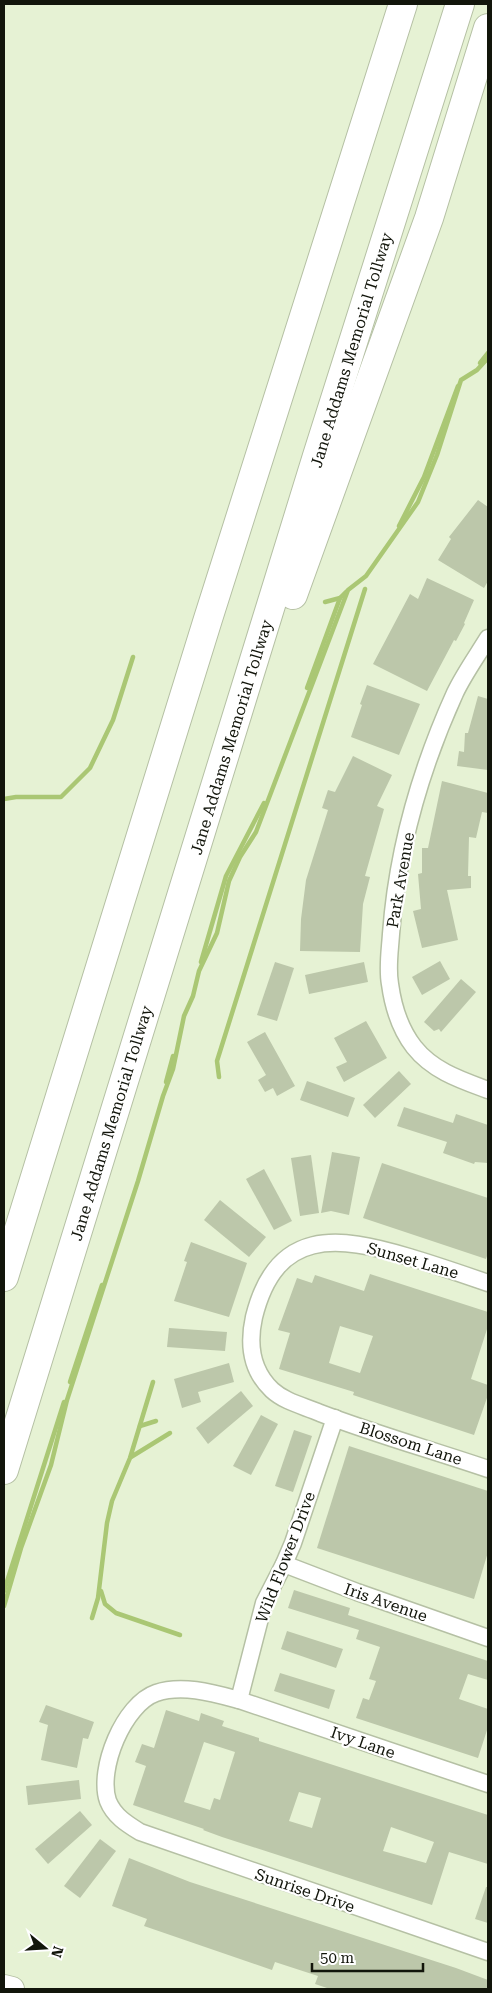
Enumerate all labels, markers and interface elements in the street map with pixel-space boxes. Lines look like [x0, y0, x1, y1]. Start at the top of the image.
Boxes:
street label: Jane Addams Memorial Tollway [307, 230, 397, 470]
street label: Jane Addams Memorial Tollway [187, 617, 277, 857]
street label: Park Avenue [383, 831, 418, 929]
street label: Jane Addams Memorial Tollway [67, 1003, 157, 1243]
street label: Sunset Lane [365, 1238, 461, 1283]
street label: Blossom Lane [357, 1418, 465, 1469]
street label: Wild Flower Drive [252, 1489, 319, 1625]
street label: Iris Avenue [342, 1579, 430, 1626]
street label: Ivy Lane [328, 1723, 398, 1762]
street label: Sunrise Drive [252, 1865, 357, 1916]
north arrow [20, 1923, 70, 1973]
scale bar [312, 1940, 423, 1972]
text: N [48, 1944, 67, 1960]
text: 50 m [320, 1949, 355, 1967]

